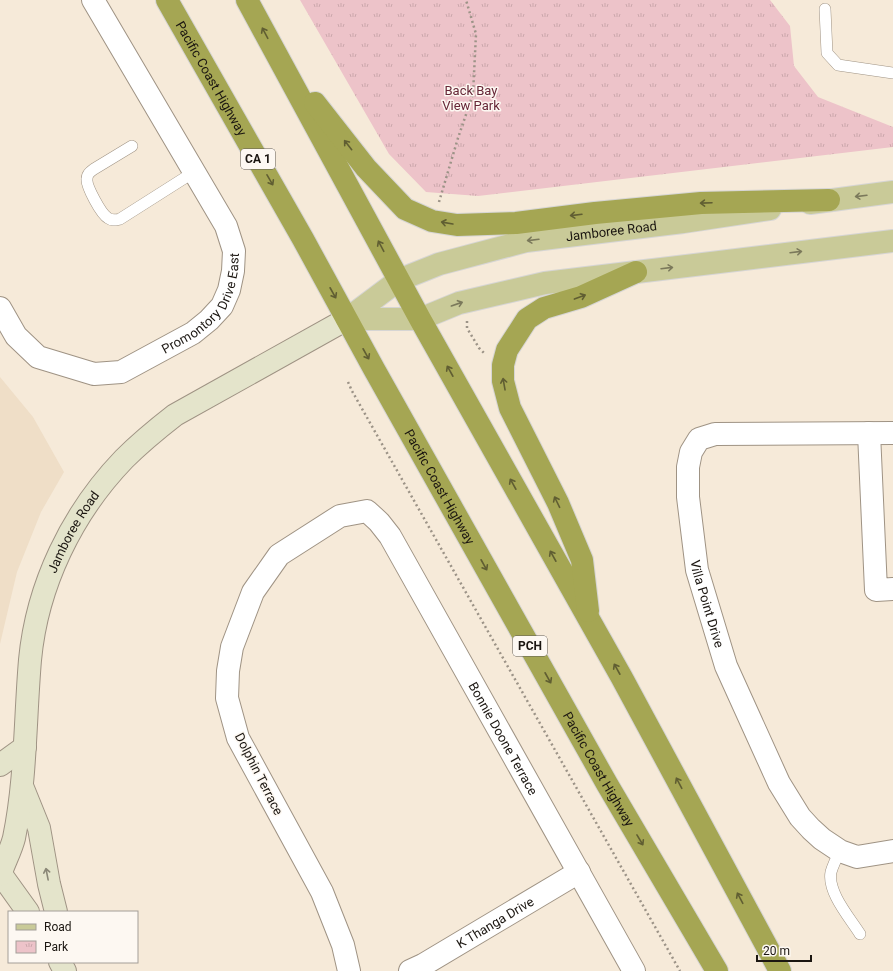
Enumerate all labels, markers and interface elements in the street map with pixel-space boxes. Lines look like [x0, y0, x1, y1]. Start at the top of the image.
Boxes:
street label: Pacific Coast Highway [173, 18, 250, 138]
one-way arrow [261, 27, 269, 39]
park label: Back Bay View Park [442, 83, 500, 113]
one-way arrow [344, 140, 353, 151]
road number: CA 1 [241, 149, 275, 169]
one-way arrow [266, 174, 274, 186]
one-way arrow [855, 192, 868, 200]
one-way arrow [700, 199, 713, 206]
one-way arrow [570, 211, 583, 219]
street label: Jamboree Road [565, 218, 658, 244]
one-way arrow [441, 219, 454, 227]
one-way arrow [527, 236, 540, 244]
one-way arrow [376, 240, 384, 252]
one-way arrow [789, 249, 802, 256]
street label: Promontory Drive East [159, 253, 241, 356]
one-way arrow [660, 264, 673, 272]
one-way arrow [330, 287, 337, 299]
one-way arrow [573, 292, 585, 300]
one-way arrow [450, 300, 463, 307]
one-way arrow [362, 347, 370, 359]
one-way arrow [445, 365, 453, 377]
one-way arrow [500, 378, 508, 391]
street label: Pacific Coast Highway [402, 426, 478, 547]
one-way arrow [509, 478, 517, 490]
street label: Jamboree Road [44, 488, 102, 575]
one-way arrow [553, 497, 560, 509]
one-way arrow [549, 550, 557, 562]
one-way arrow [481, 559, 488, 571]
street label: Villa Point Drive [688, 559, 727, 649]
road number: PCH [513, 636, 547, 656]
one-way arrow [612, 663, 620, 675]
one-way arrow [544, 672, 552, 684]
street label: Bonnie Doone Terrace [466, 679, 541, 798]
street label: Pacific Coast Highway [560, 709, 638, 829]
street label: Dolphin Terrace [232, 730, 286, 818]
one-way arrow [674, 777, 682, 789]
one-way arrow [636, 834, 644, 846]
one-way arrow [43, 868, 51, 881]
one-way arrow [736, 892, 744, 904]
street label: K Thanga Drive [454, 893, 536, 951]
legend [8, 911, 138, 963]
text: Road [44, 920, 72, 934]
scale bar [757, 937, 811, 963]
text: Park [44, 940, 69, 954]
text: 20 m [763, 944, 790, 958]

